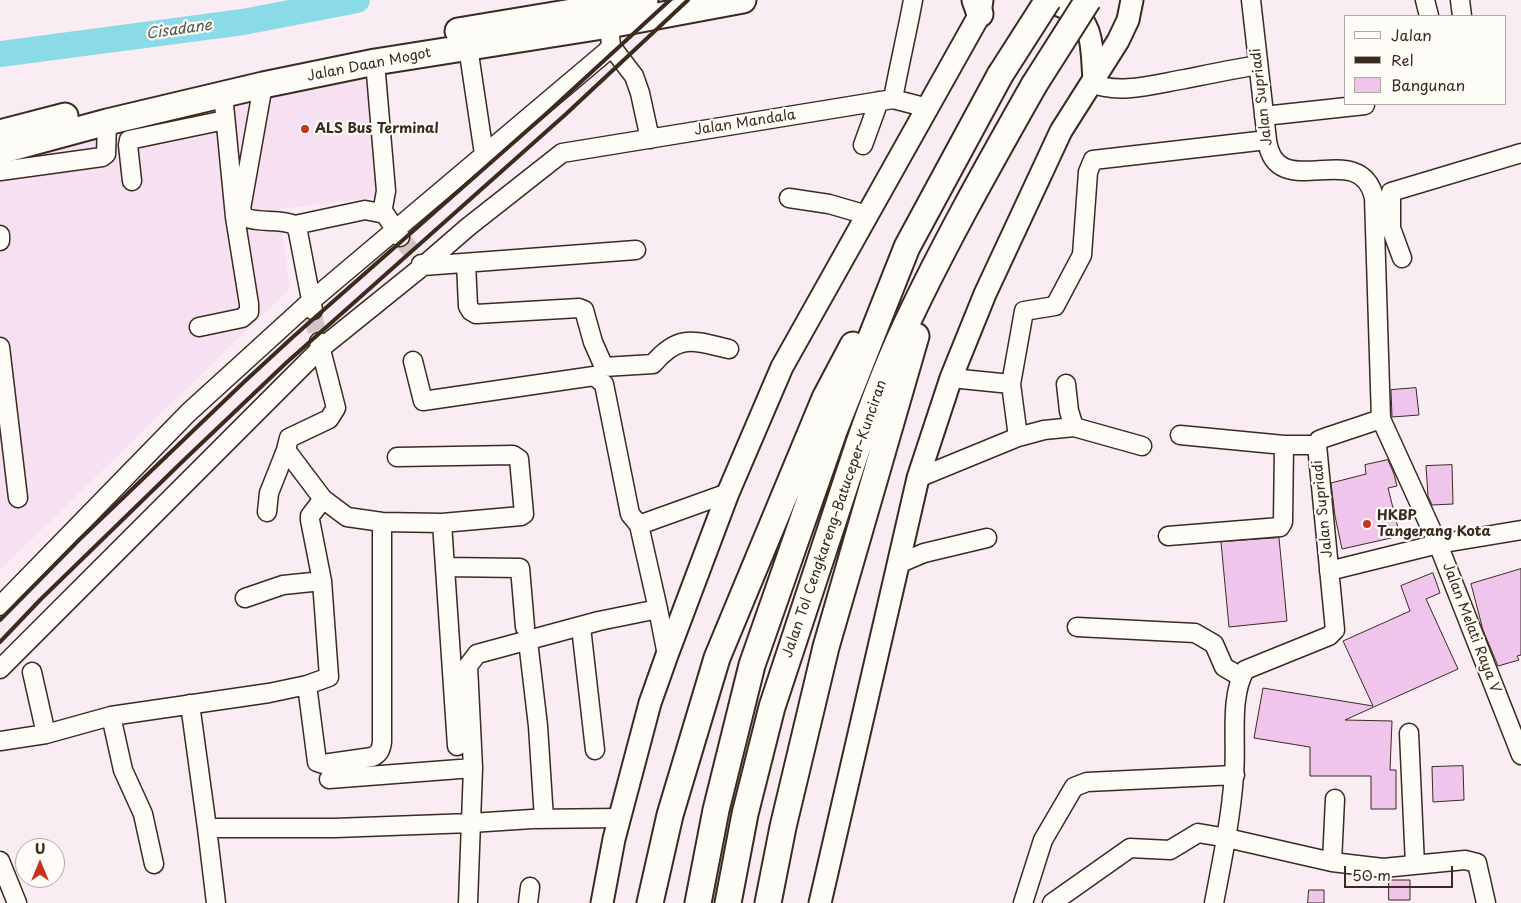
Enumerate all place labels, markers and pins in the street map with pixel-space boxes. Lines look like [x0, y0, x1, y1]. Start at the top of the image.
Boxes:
place label: ALS Bus Terminal [315, 121, 439, 137]
marker: ALS Bus Terminal [299, 123, 311, 135]
place label: HKBP Tangerang Kota [1377, 508, 1491, 540]
marker: HKBP Tangerang Kota [1361, 518, 1373, 530]

